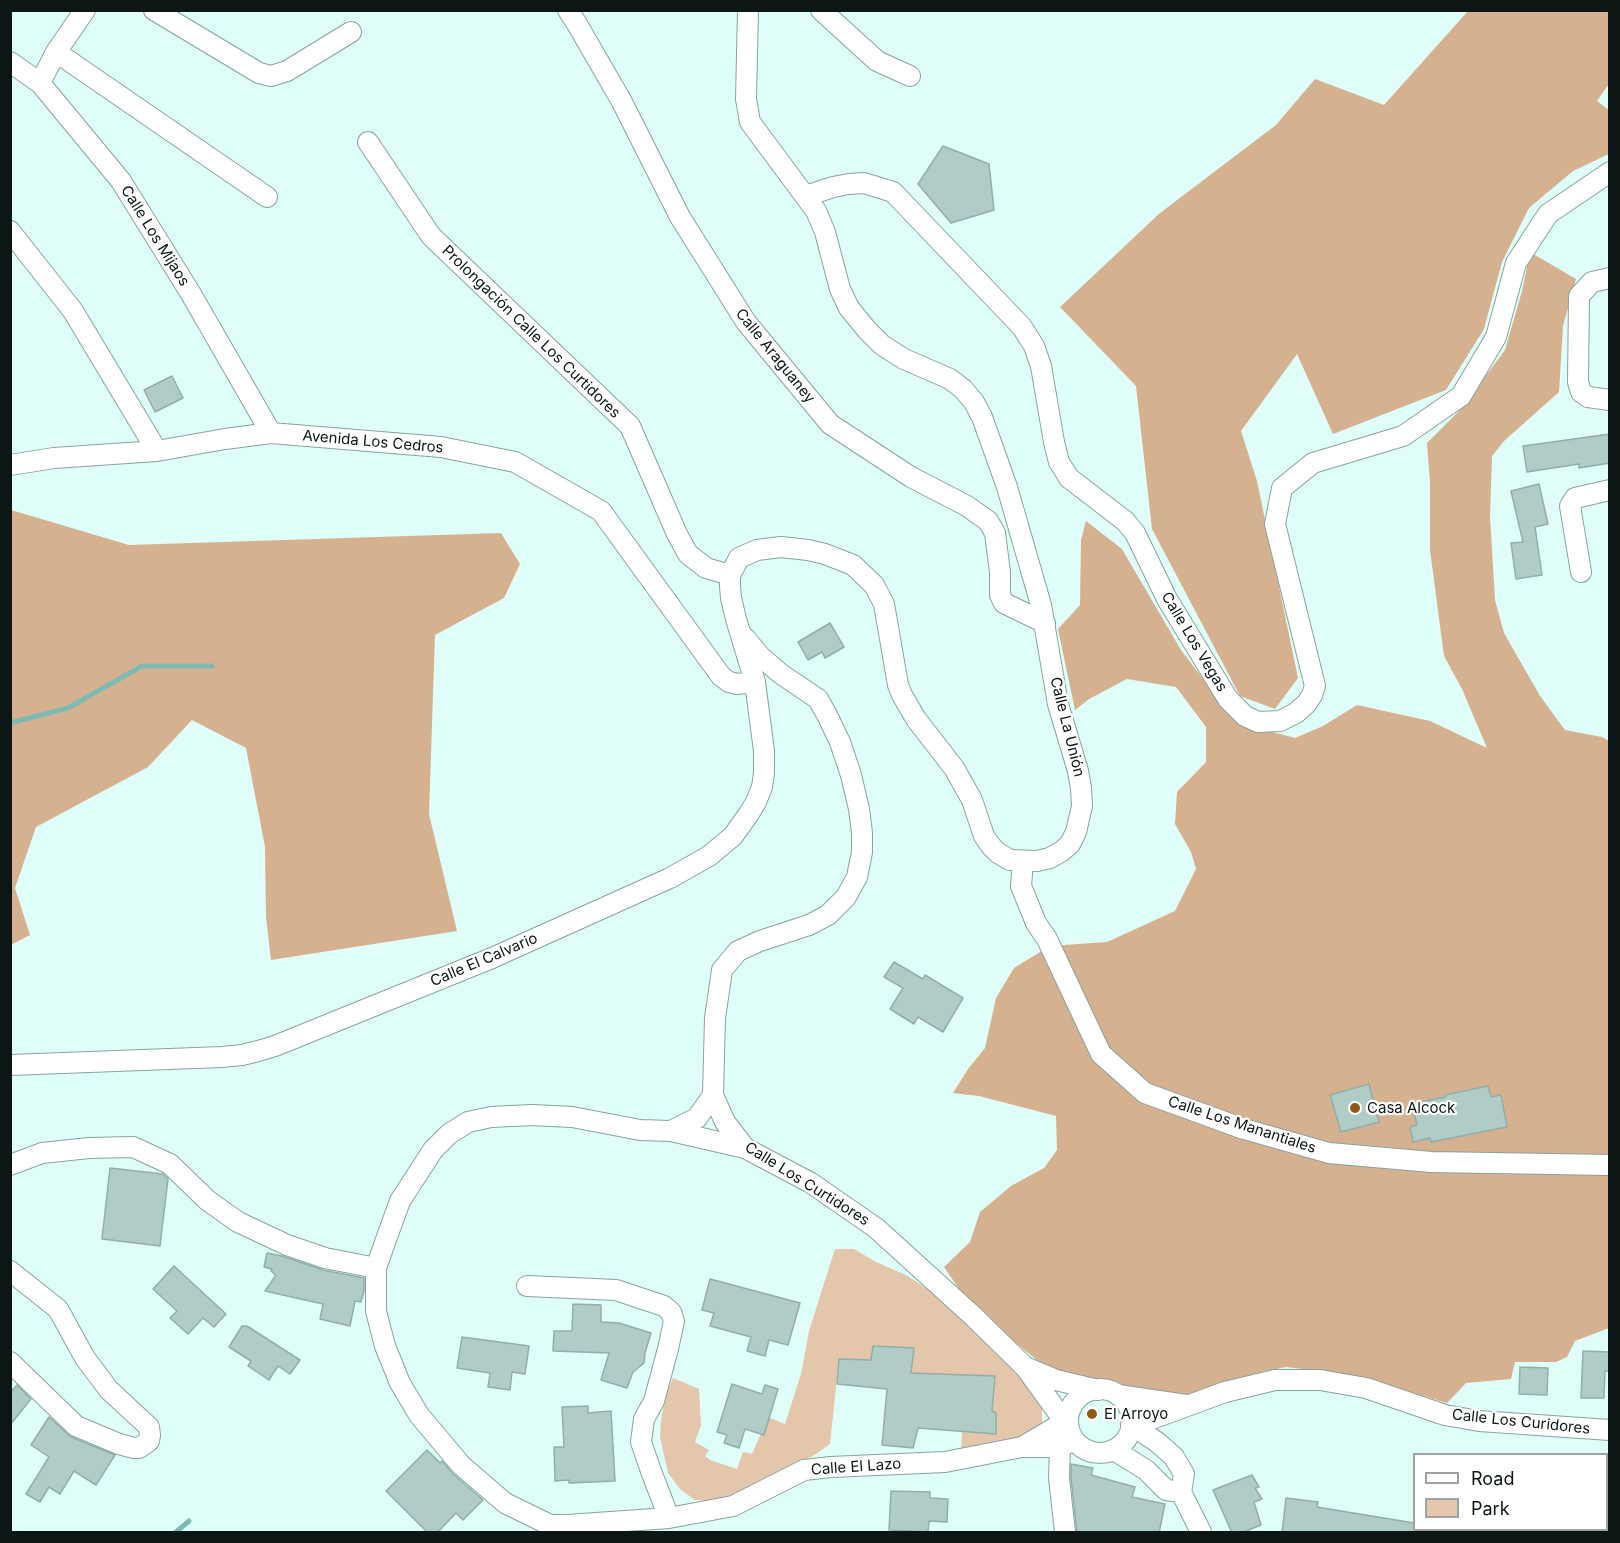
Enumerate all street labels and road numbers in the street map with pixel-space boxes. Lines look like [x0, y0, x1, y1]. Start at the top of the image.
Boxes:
street label: Calle Los Mijaos [117, 182, 193, 290]
street label: Prolongación Calle Los Curtidores [438, 242, 624, 422]
street label: Calle Araguaney [731, 305, 819, 407]
street label: Avenida Los Cedros [302, 427, 444, 457]
street label: Calle Los Vegas [1157, 589, 1231, 695]
street label: Calle La Unión [1046, 675, 1088, 779]
street label: Calle El Calvario [428, 929, 540, 991]
street label: Calle Los Manantiales [1166, 1093, 1318, 1157]
street label: Calle Los Curtidores [741, 1138, 873, 1230]
street label: Calle Los Curidores [1451, 1406, 1591, 1438]
street label: Calle El Lazo [810, 1455, 902, 1479]

